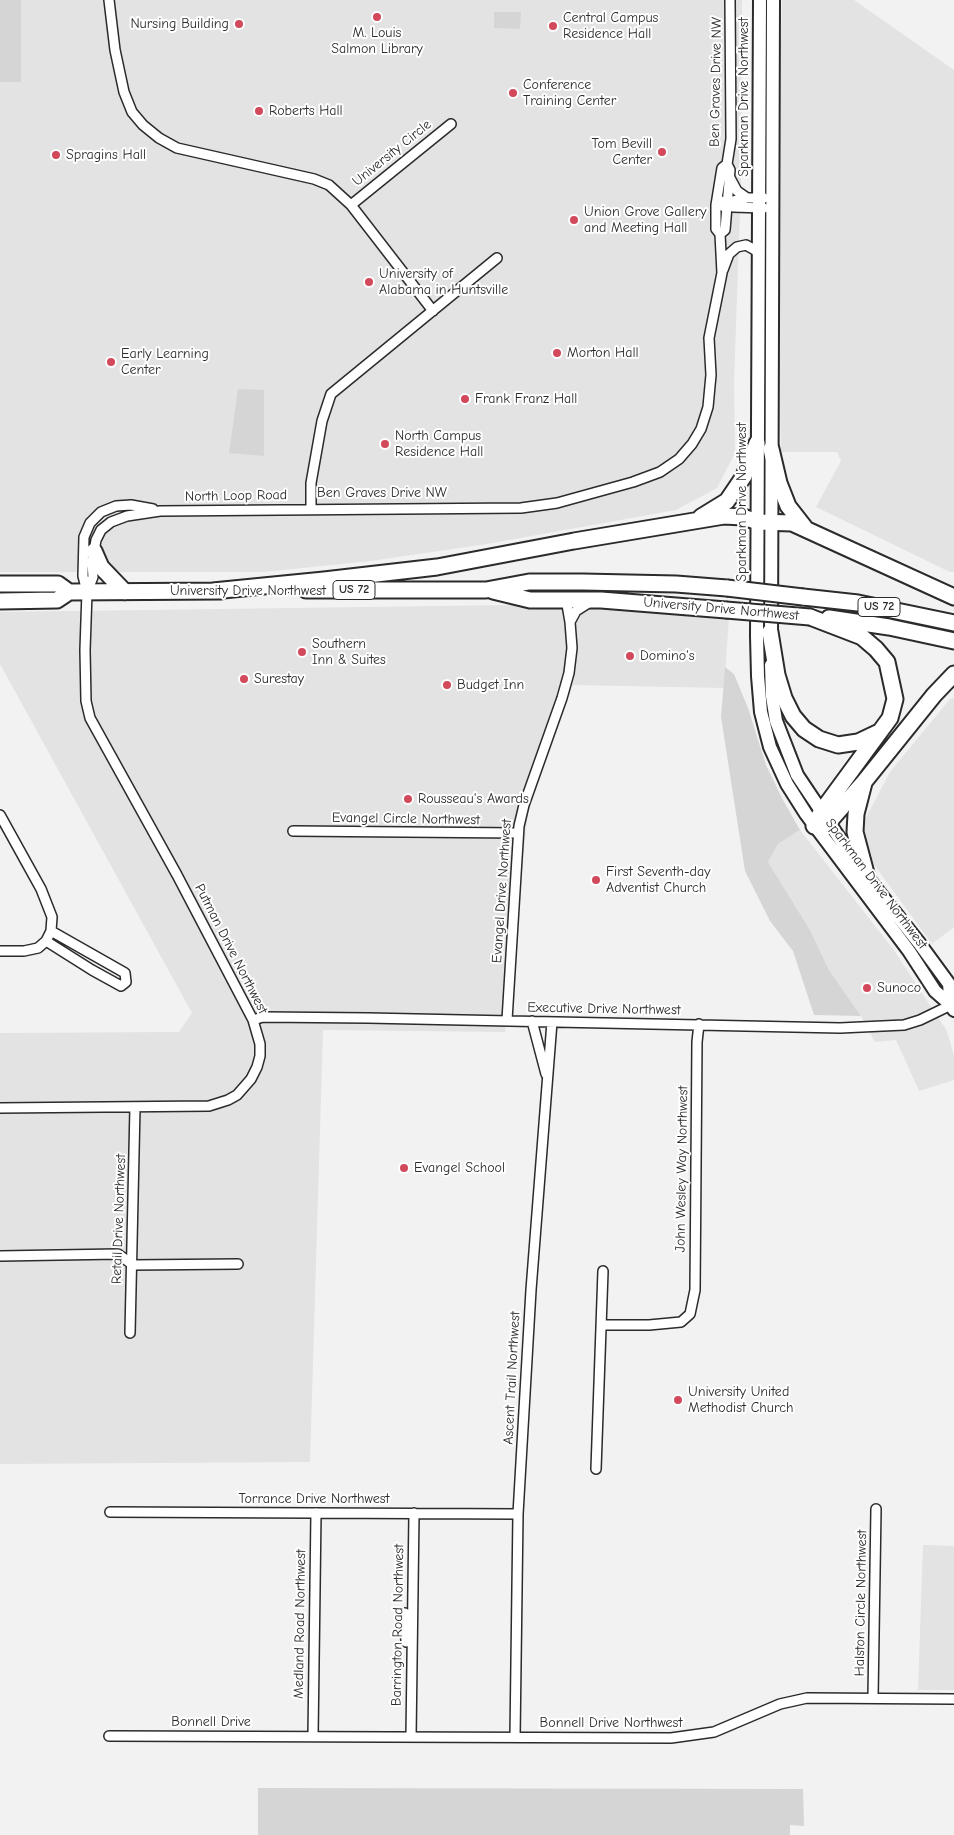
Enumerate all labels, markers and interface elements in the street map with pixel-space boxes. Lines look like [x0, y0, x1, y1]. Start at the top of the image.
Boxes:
place label: Central Campus Residence Hall [563, 10, 658, 42]
marker: M. Louis Salmon Library [371, 11, 383, 23]
place label: Nursing Building [130, 16, 229, 32]
street label: Ben Graves Drive NW [706, 17, 726, 147]
street label: Sparkman Drive Northwest [736, 17, 752, 177]
marker: Nursing Building [233, 18, 245, 30]
marker: Central Campus Residence Hall [547, 20, 559, 32]
place label: M. Louis Salmon Library [331, 25, 423, 58]
place label: Conference Training Center [523, 77, 616, 110]
marker: Conference Training Center [507, 87, 519, 99]
place label: Roberts Hall [269, 103, 343, 119]
marker: Roberts Hall [253, 105, 265, 117]
street label: University Circle [349, 116, 435, 190]
place label: Tom Bevill Center [591, 136, 652, 168]
marker: Tom Bevill Center [656, 146, 668, 158]
place label: Spragins Hall [66, 147, 146, 163]
marker: Spragins Hall [50, 149, 62, 161]
place label: Union Grove Gallery and Meeting Hall [584, 204, 706, 236]
marker: Union Grove Gallery and Meeting Hall [568, 214, 580, 226]
place label: University of Alabama in Huntsville [379, 266, 508, 298]
marker: University of Alabama in Huntsville [363, 276, 375, 288]
place label: Morton Hall [567, 345, 639, 361]
place label: Early Learning Center [121, 346, 209, 378]
marker: Morton Hall [551, 347, 563, 359]
marker: Early Learning Center [105, 356, 117, 368]
place label: Frank Franz Hall [475, 391, 577, 407]
marker: Frank Franz Hall [459, 393, 471, 405]
street label: Sparkman Drive Northwest [734, 422, 750, 582]
place label: North Campus Residence Hall [395, 428, 483, 461]
marker: North Campus Residence Hall [379, 438, 391, 450]
street label: Ben Graves Drive NW [317, 485, 447, 501]
street label: North Loop Road [185, 487, 287, 505]
road number: US 72 [333, 580, 375, 600]
street label: University Drive Northwest [170, 583, 326, 599]
street label: University Drive Northwest [643, 594, 799, 624]
road number: US 72 [858, 598, 900, 616]
place label: Southern Inn & Suites [312, 636, 386, 669]
marker: Southern Inn & Suites [296, 646, 308, 658]
place label: Domino's [640, 648, 695, 664]
marker: Domino's [624, 650, 636, 662]
place label: Surestay [254, 671, 304, 687]
marker: Surestay [238, 673, 250, 685]
place label: Budget Inn [457, 677, 524, 693]
marker: Budget Inn [441, 679, 453, 691]
place label: Rousseau's Awards [418, 791, 529, 807]
marker: Rousseau's Awards [402, 793, 414, 805]
street label: Evangel Circle Northwest [332, 809, 480, 829]
street label: Sparkman Drive Northwest [821, 815, 931, 953]
street label: Evangel Drive Northwest [489, 818, 515, 964]
place label: First Seventh-day Adventist Church [606, 864, 710, 896]
marker: First Seventh-day Adventist Church [590, 874, 602, 886]
street label: Putman Drive Northwest [191, 881, 271, 1017]
place label: Sunoco [877, 980, 921, 996]
marker: Sunoco [861, 982, 873, 994]
street label: Executive Drive Northwest [527, 999, 681, 1019]
street label: John Wesley Way Northwest [672, 1085, 692, 1253]
street label: Retail Drive Northwest [108, 1154, 130, 1284]
place label: Evangel School [414, 1160, 505, 1176]
marker: Evangel School [398, 1162, 410, 1174]
street label: Ascent Trail Northwest [500, 1311, 524, 1445]
place label: University United Methodist Church [688, 1384, 793, 1416]
marker: University United Methodist Church [672, 1394, 684, 1406]
street label: Torrance Drive Northwest [238, 1491, 390, 1507]
street label: Halston Circle Northwest [851, 1530, 871, 1676]
street label: Barrington Road Northwest [388, 1544, 408, 1706]
street label: Medland Road Northwest [290, 1549, 310, 1699]
street label: Bonnell Drive [171, 1714, 251, 1730]
street label: Bonnell Drive Northwest [540, 1715, 682, 1731]

